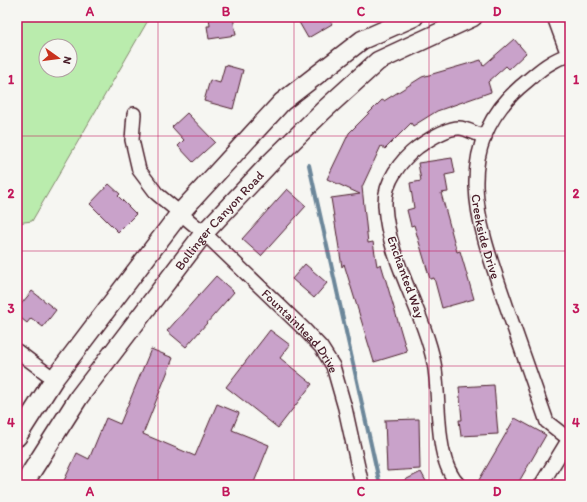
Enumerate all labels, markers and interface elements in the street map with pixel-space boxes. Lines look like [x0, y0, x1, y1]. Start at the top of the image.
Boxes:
text: A [85, 4, 95, 19]
text: B [222, 4, 231, 19]
text: C [357, 4, 366, 19]
text: D [493, 4, 502, 19]
north arrow [38, 38, 78, 78]
text: N [60, 55, 74, 65]
text: 1 [8, 72, 14, 87]
text: 1 [573, 72, 579, 87]
street label: Bollinger Canyon Road [171, 167, 267, 273]
text: 2 [8, 186, 15, 201]
text: 2 [573, 186, 580, 201]
street label: Creekside Drive [469, 193, 504, 281]
street label: Enchanted Way [384, 234, 428, 320]
street label: Fountainhead Drive [259, 285, 342, 374]
text: 3 [7, 301, 15, 316]
text: 3 [572, 301, 580, 316]
text: 4 [7, 415, 15, 430]
text: 4 [572, 415, 580, 430]
text: A [85, 484, 95, 499]
text: B [222, 484, 231, 499]
text: C [357, 484, 366, 499]
text: D [493, 484, 502, 499]

